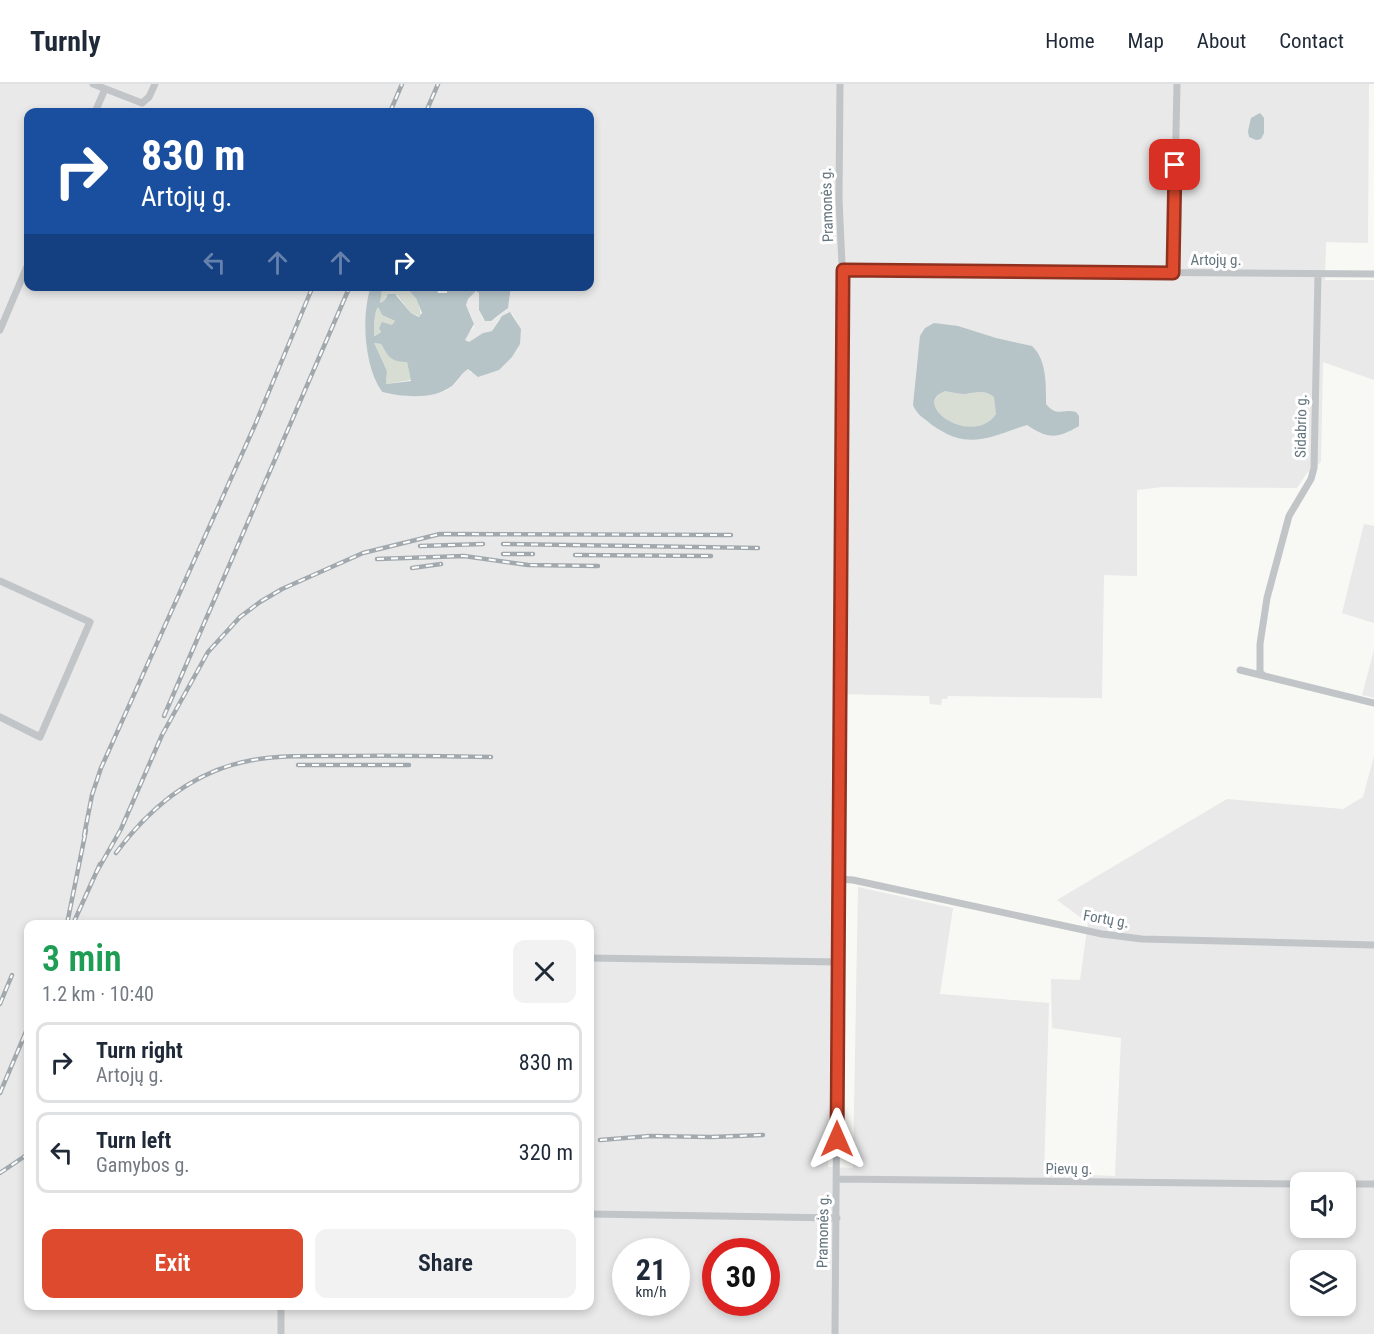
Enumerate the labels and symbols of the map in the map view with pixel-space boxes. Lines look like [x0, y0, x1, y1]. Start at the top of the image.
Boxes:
pin [1149, 139, 1200, 190]
street label: Pramonės g. [817, 167, 837, 243]
street label: Artojų g. [1191, 251, 1241, 269]
street label: Sidabrio g. [1291, 394, 1311, 458]
street label: Fortų g. [1082, 906, 1130, 932]
position arrow [805, 1107, 869, 1171]
street label: Pievų g. [1045, 1160, 1093, 1178]
street label: Pramonės g. [813, 1194, 833, 1268]
speed limit sign: 30 [702, 1238, 780, 1316]

